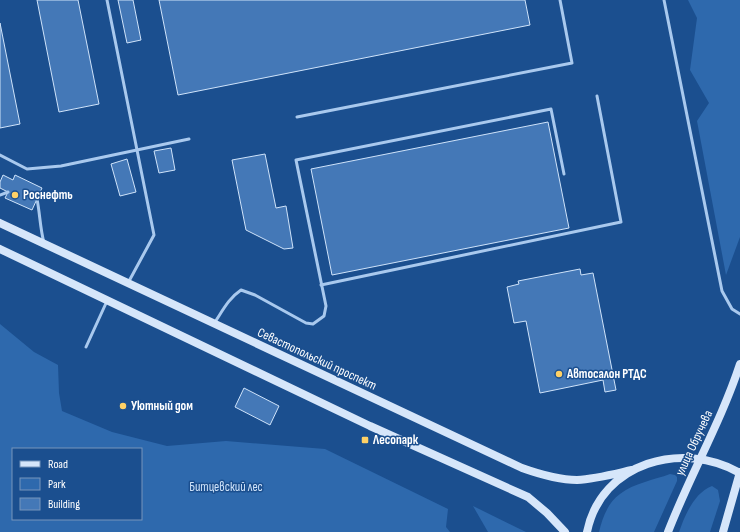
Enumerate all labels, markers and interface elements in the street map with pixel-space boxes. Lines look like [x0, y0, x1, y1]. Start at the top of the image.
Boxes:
place label: Роснефть [23, 187, 73, 203]
marker: Роснефть [10, 190, 20, 200]
street label: Севастопольский проспект [255, 324, 379, 394]
place label: Автосалон РТДС [566, 366, 647, 382]
marker: Автосалон РТДС [554, 369, 564, 379]
place label: Уютный дом [131, 398, 193, 414]
marker: Уютный дом [118, 401, 128, 411]
street label: улица Обручева [672, 408, 716, 478]
place label: Лесопарк [372, 432, 419, 448]
marker: Лесопарк [360, 435, 370, 445]
legend [12, 448, 142, 520]
text: Road [48, 457, 68, 472]
text: Park [48, 477, 66, 492]
park label: Битцевский лес [189, 479, 263, 495]
text: Building [48, 497, 80, 512]

